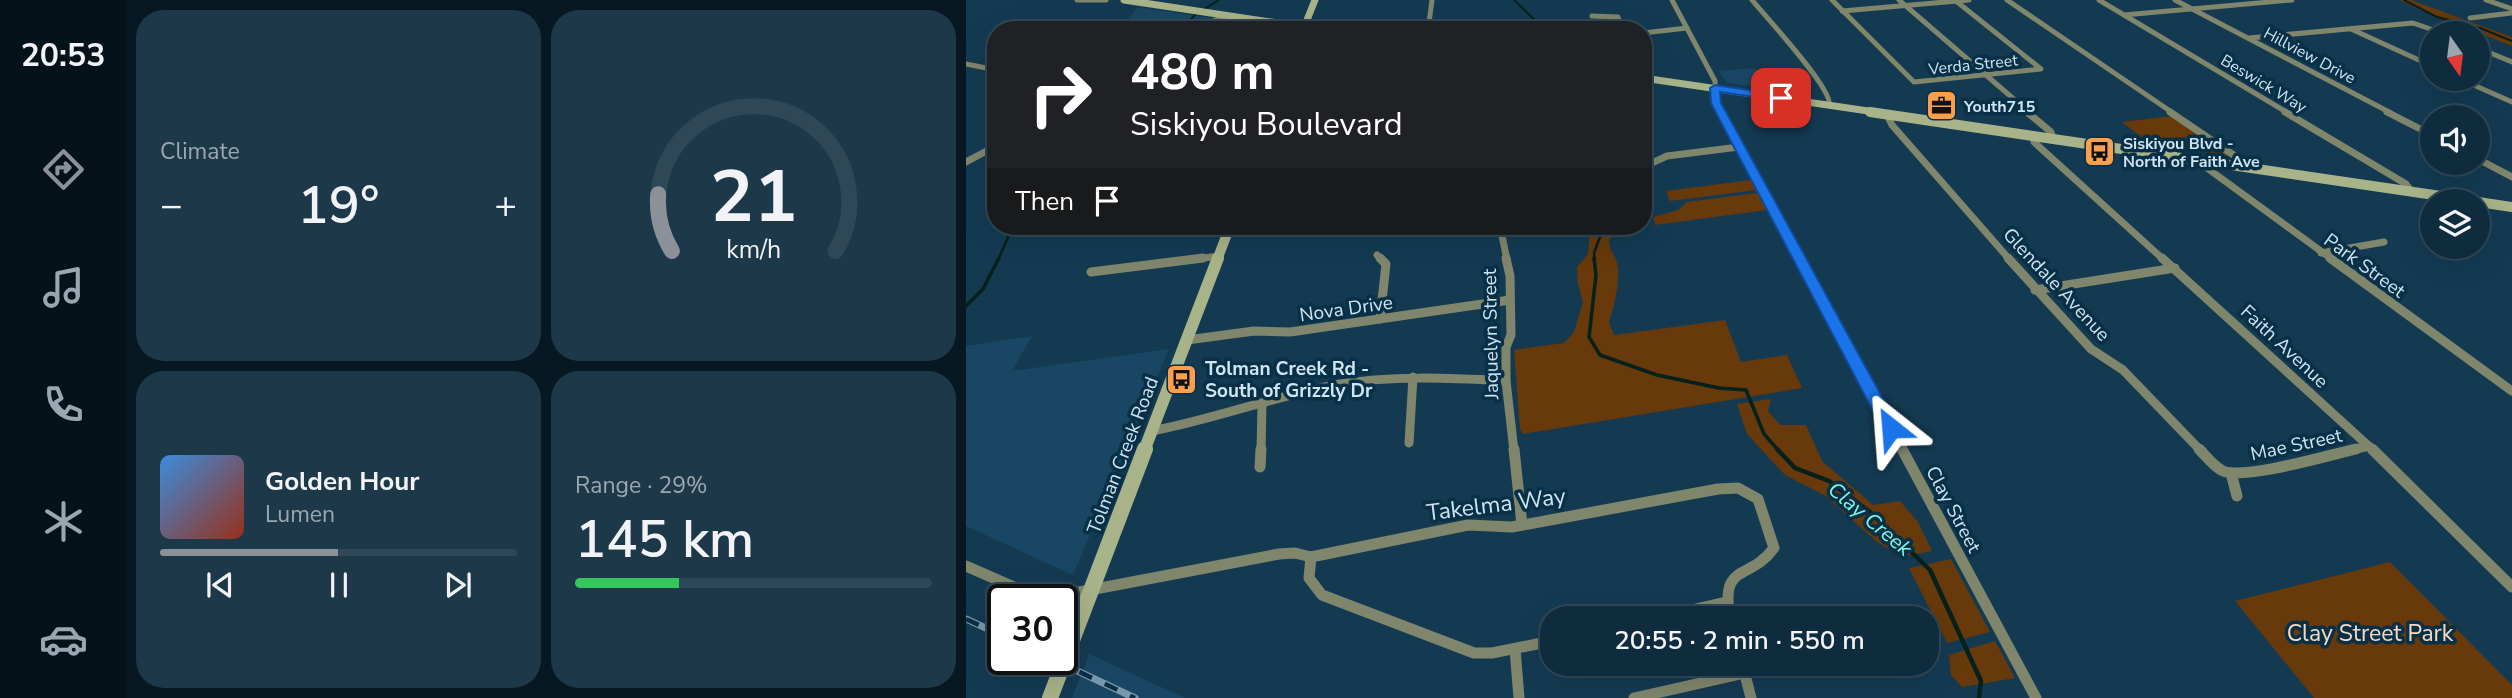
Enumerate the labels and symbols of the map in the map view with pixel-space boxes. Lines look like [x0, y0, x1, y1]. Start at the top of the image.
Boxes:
north arrow [2420, 21, 2490, 91]
street label: Hillview Drive [2260, 22, 2359, 89]
street label: Verda Street [1926, 49, 2019, 81]
street label: Beswick Way [2216, 49, 2311, 119]
pin [1751, 68, 1811, 128]
office icon: Youth715 [1924, 89, 1958, 123]
place label: Youth715 [1963, 96, 2035, 118]
place label: Siskiyou Blvd - North of Faith Ave [2123, 133, 2260, 173]
bus stop icon: Siskiyou Blvd - North of Faith Ave [2083, 135, 2117, 169]
street label: Glendale Avenue [1997, 222, 2116, 347]
street label: Park Street [2318, 227, 2411, 304]
street label: Jaquelyn Street [1477, 268, 1505, 401]
street label: Nova Drive [1298, 290, 1395, 328]
street label: Faith Avenue [2235, 299, 2334, 394]
place label: Tolman Creek Rd - South of Grizzly Dr [1205, 356, 1373, 404]
bus stop icon: Tolman Creek Rd - South of Grizzly Dr [1165, 362, 1199, 396]
street label: Tolman Creek Road [1081, 373, 1165, 538]
position arrow [1854, 391, 1928, 465]
street label: Mae Street [2248, 423, 2345, 467]
street label: Clay Street [1919, 461, 1987, 558]
water label: Clay Creek [1822, 476, 1918, 563]
street label: Takelma Way [1425, 481, 1568, 528]
speed limit sign: 30 [987, 584, 1078, 675]
park label: Clay Street Park [2287, 618, 2454, 649]

